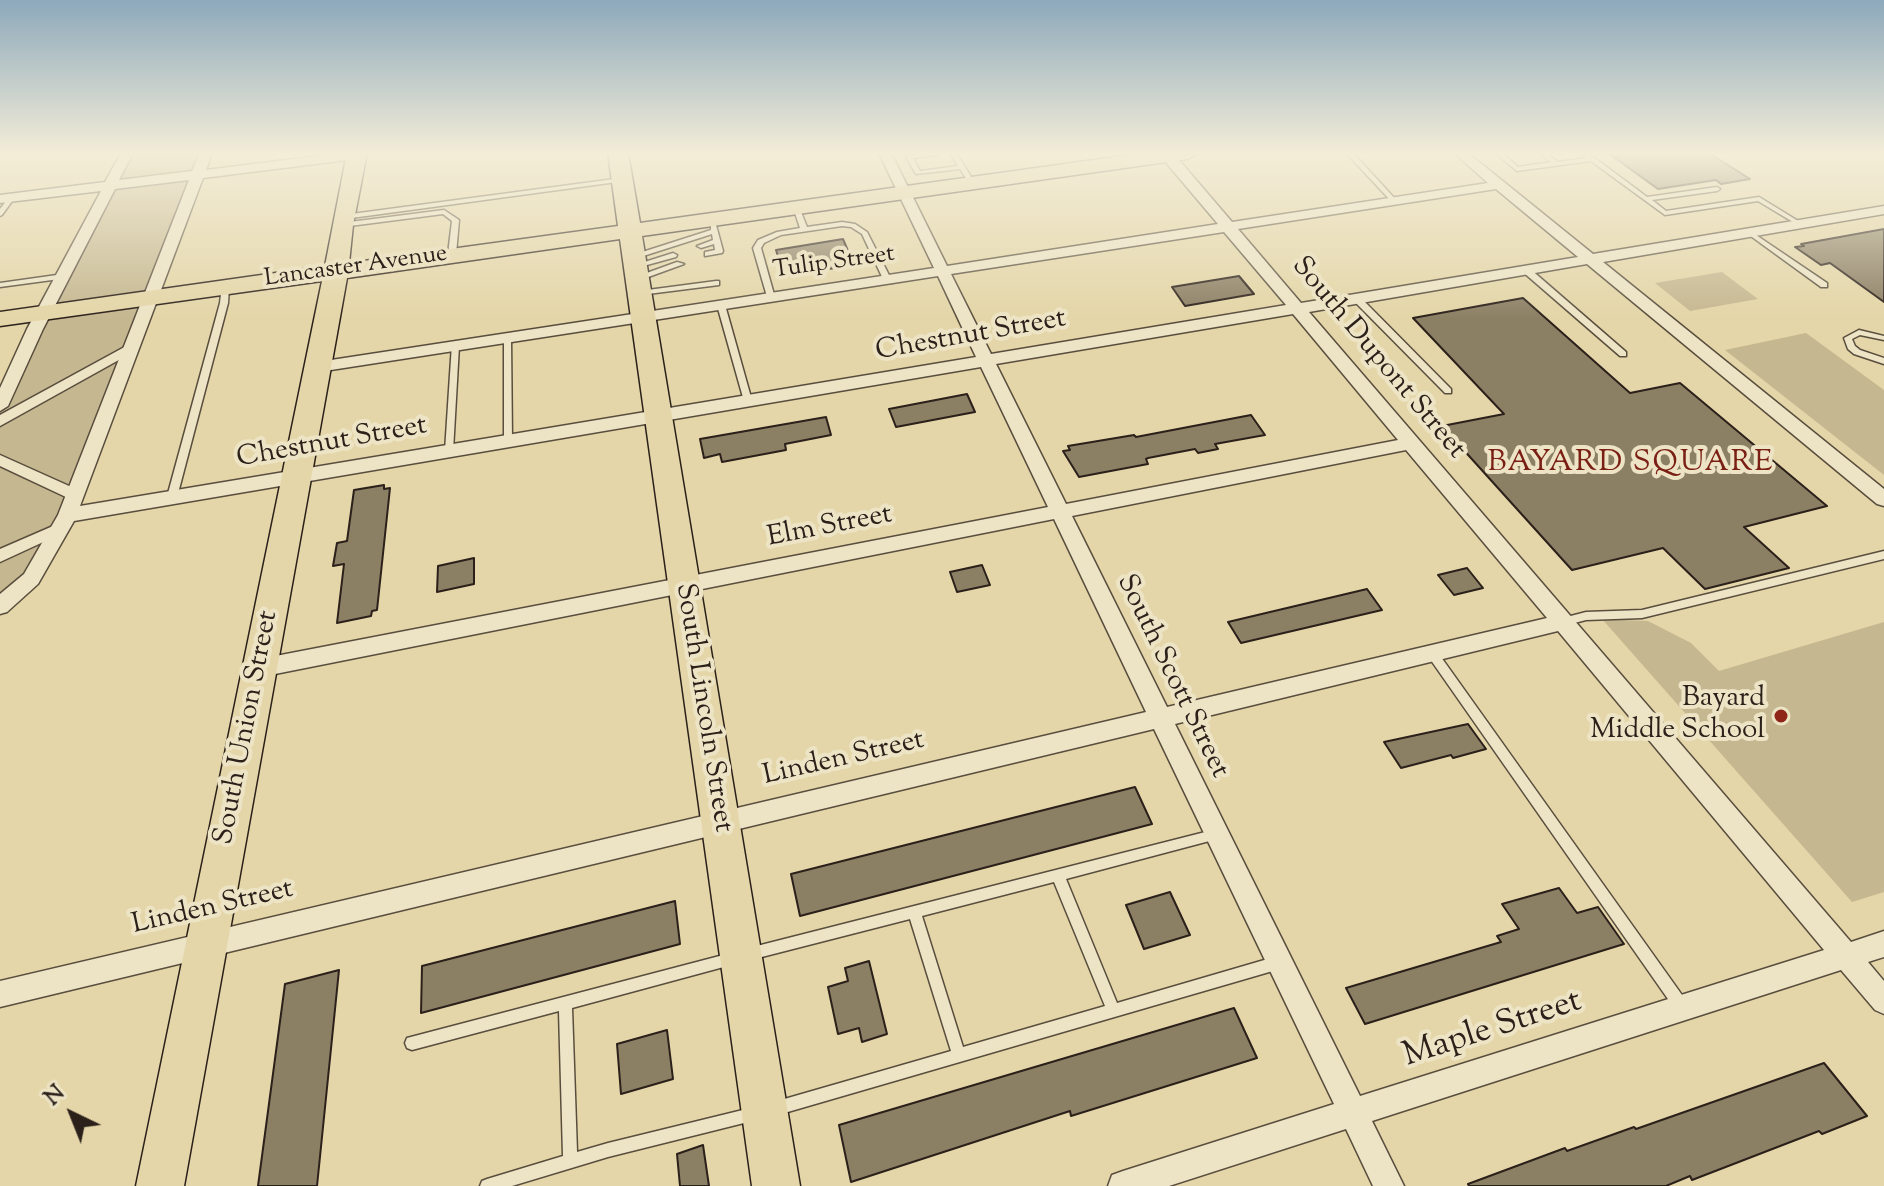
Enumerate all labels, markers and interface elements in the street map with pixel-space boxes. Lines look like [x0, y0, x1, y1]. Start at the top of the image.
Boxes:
street label: Lancaster Avenue [263, 241, 449, 295]
street label: Tulip Street [771, 241, 897, 287]
street label: South Dupont Street [1283, 251, 1471, 467]
street label: Chestnut Street [873, 304, 1069, 370]
street label: Chestnut Street [234, 411, 430, 477]
district label: BAYARD SQUARE [1488, 447, 1774, 483]
street label: Elm Street [765, 499, 895, 557]
street label: South Scott Street [1107, 570, 1235, 784]
street label: South Lincoln Street [666, 581, 738, 835]
street label: South Union Street [209, 608, 287, 848]
place label: Bayard Middle School [1590, 683, 1765, 749]
marker: Bayard Middle School [1772, 707, 1790, 725]
street label: Linden Street [760, 725, 928, 795]
street label: Linden Street [129, 874, 297, 944]
street label: Maple Street [1399, 983, 1587, 1079]
north arrow [32, 1074, 112, 1154]
text: N [38, 1079, 73, 1114]

